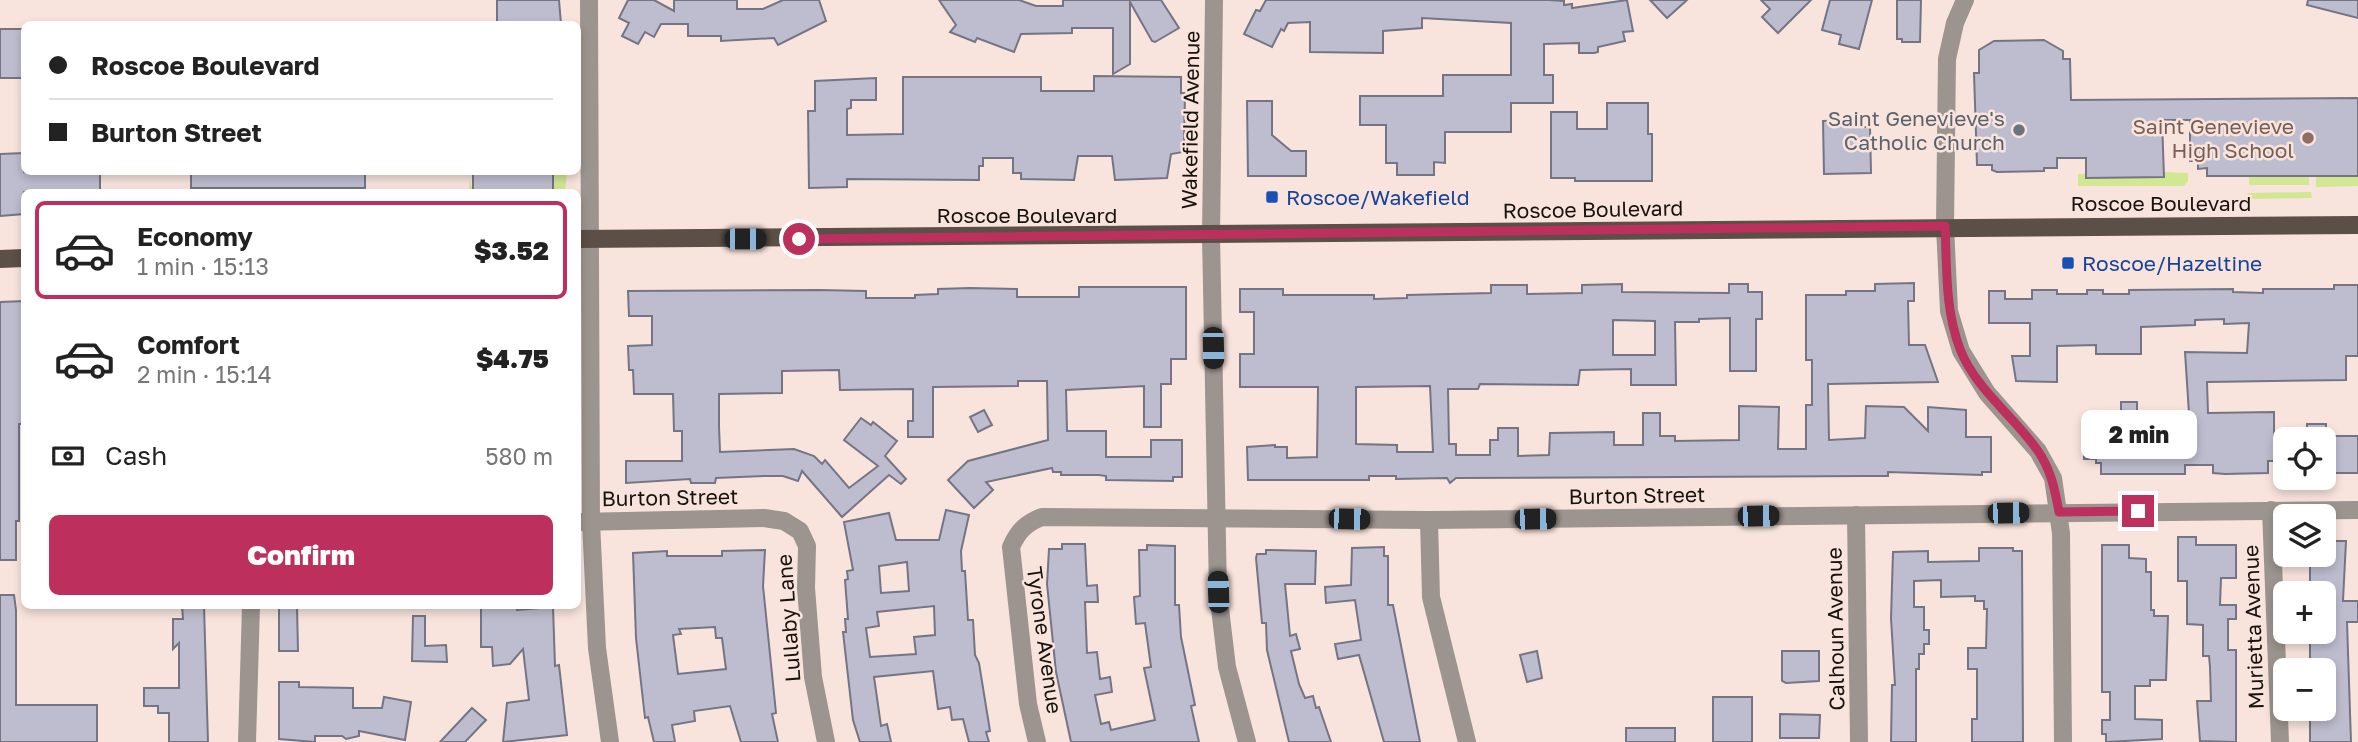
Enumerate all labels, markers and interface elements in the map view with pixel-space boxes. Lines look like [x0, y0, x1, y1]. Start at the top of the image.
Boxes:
street label: Wakefield Avenue [1175, 30, 1205, 210]
text: Roscoe Boulevard [91, 50, 320, 81]
place label: Saint Genevieve's Catholic Church [1828, 105, 2005, 155]
place label: Saint Genevieve High School [2132, 113, 2294, 163]
text: Burton Street [91, 117, 262, 148]
marker: Saint Genevieve's Catholic Church [2011, 122, 2027, 138]
marker: Saint Genevieve High School [2300, 130, 2316, 146]
place label: Roscoe/Wakefield [1286, 184, 1470, 210]
marker: Roscoe/Wakefield [1264, 189, 1280, 205]
street label: Roscoe Boulevard [2071, 190, 2251, 216]
street label: Roscoe Boulevard [1502, 194, 1684, 224]
street label: Roscoe Boulevard [937, 202, 1117, 228]
icon: car [53, 219, 116, 282]
text: Economy [137, 221, 253, 252]
route start [783, 223, 815, 255]
car [725, 229, 767, 250]
text: $3.52 [474, 235, 549, 266]
place label: Roscoe/Hazeltine [2082, 250, 2262, 276]
text: 1 min · 15:13 [137, 252, 269, 280]
marker: Roscoe/Hazeltine [2060, 255, 2076, 271]
icon: car [53, 327, 116, 390]
car [1203, 327, 1224, 369]
text: Comfort [137, 329, 240, 360]
text: $4.75 [476, 343, 549, 374]
text: 2 min · 15:14 [137, 360, 272, 388]
callout: 2 min [2080, 410, 2196, 458]
text: 2 min [2109, 420, 2169, 448]
map controls [2273, 427, 2336, 721]
button: locate [2273, 427, 2336, 490]
icon: cash [49, 437, 87, 475]
text: Cash [105, 440, 167, 471]
text: 580 m [485, 442, 553, 470]
street label: Burton Street [1568, 481, 1706, 509]
street label: Burton Street [601, 483, 739, 511]
route end [2122, 495, 2154, 527]
car [1987, 502, 2030, 524]
button: layers [2273, 504, 2336, 567]
car [1737, 505, 1780, 527]
car [1328, 508, 1371, 530]
car [1514, 508, 1557, 530]
button: Confirm [49, 515, 553, 595]
street label: Murietta Avenue [2237, 544, 2269, 710]
street label: Calhoun Avenue [1821, 547, 1849, 711]
street label: Lullaby Lane [771, 553, 805, 683]
street label: Tyrone Avenue [1022, 565, 1068, 715]
car [1207, 571, 1230, 613]
button: + [2273, 581, 2336, 644]
button: − [2273, 658, 2336, 721]

